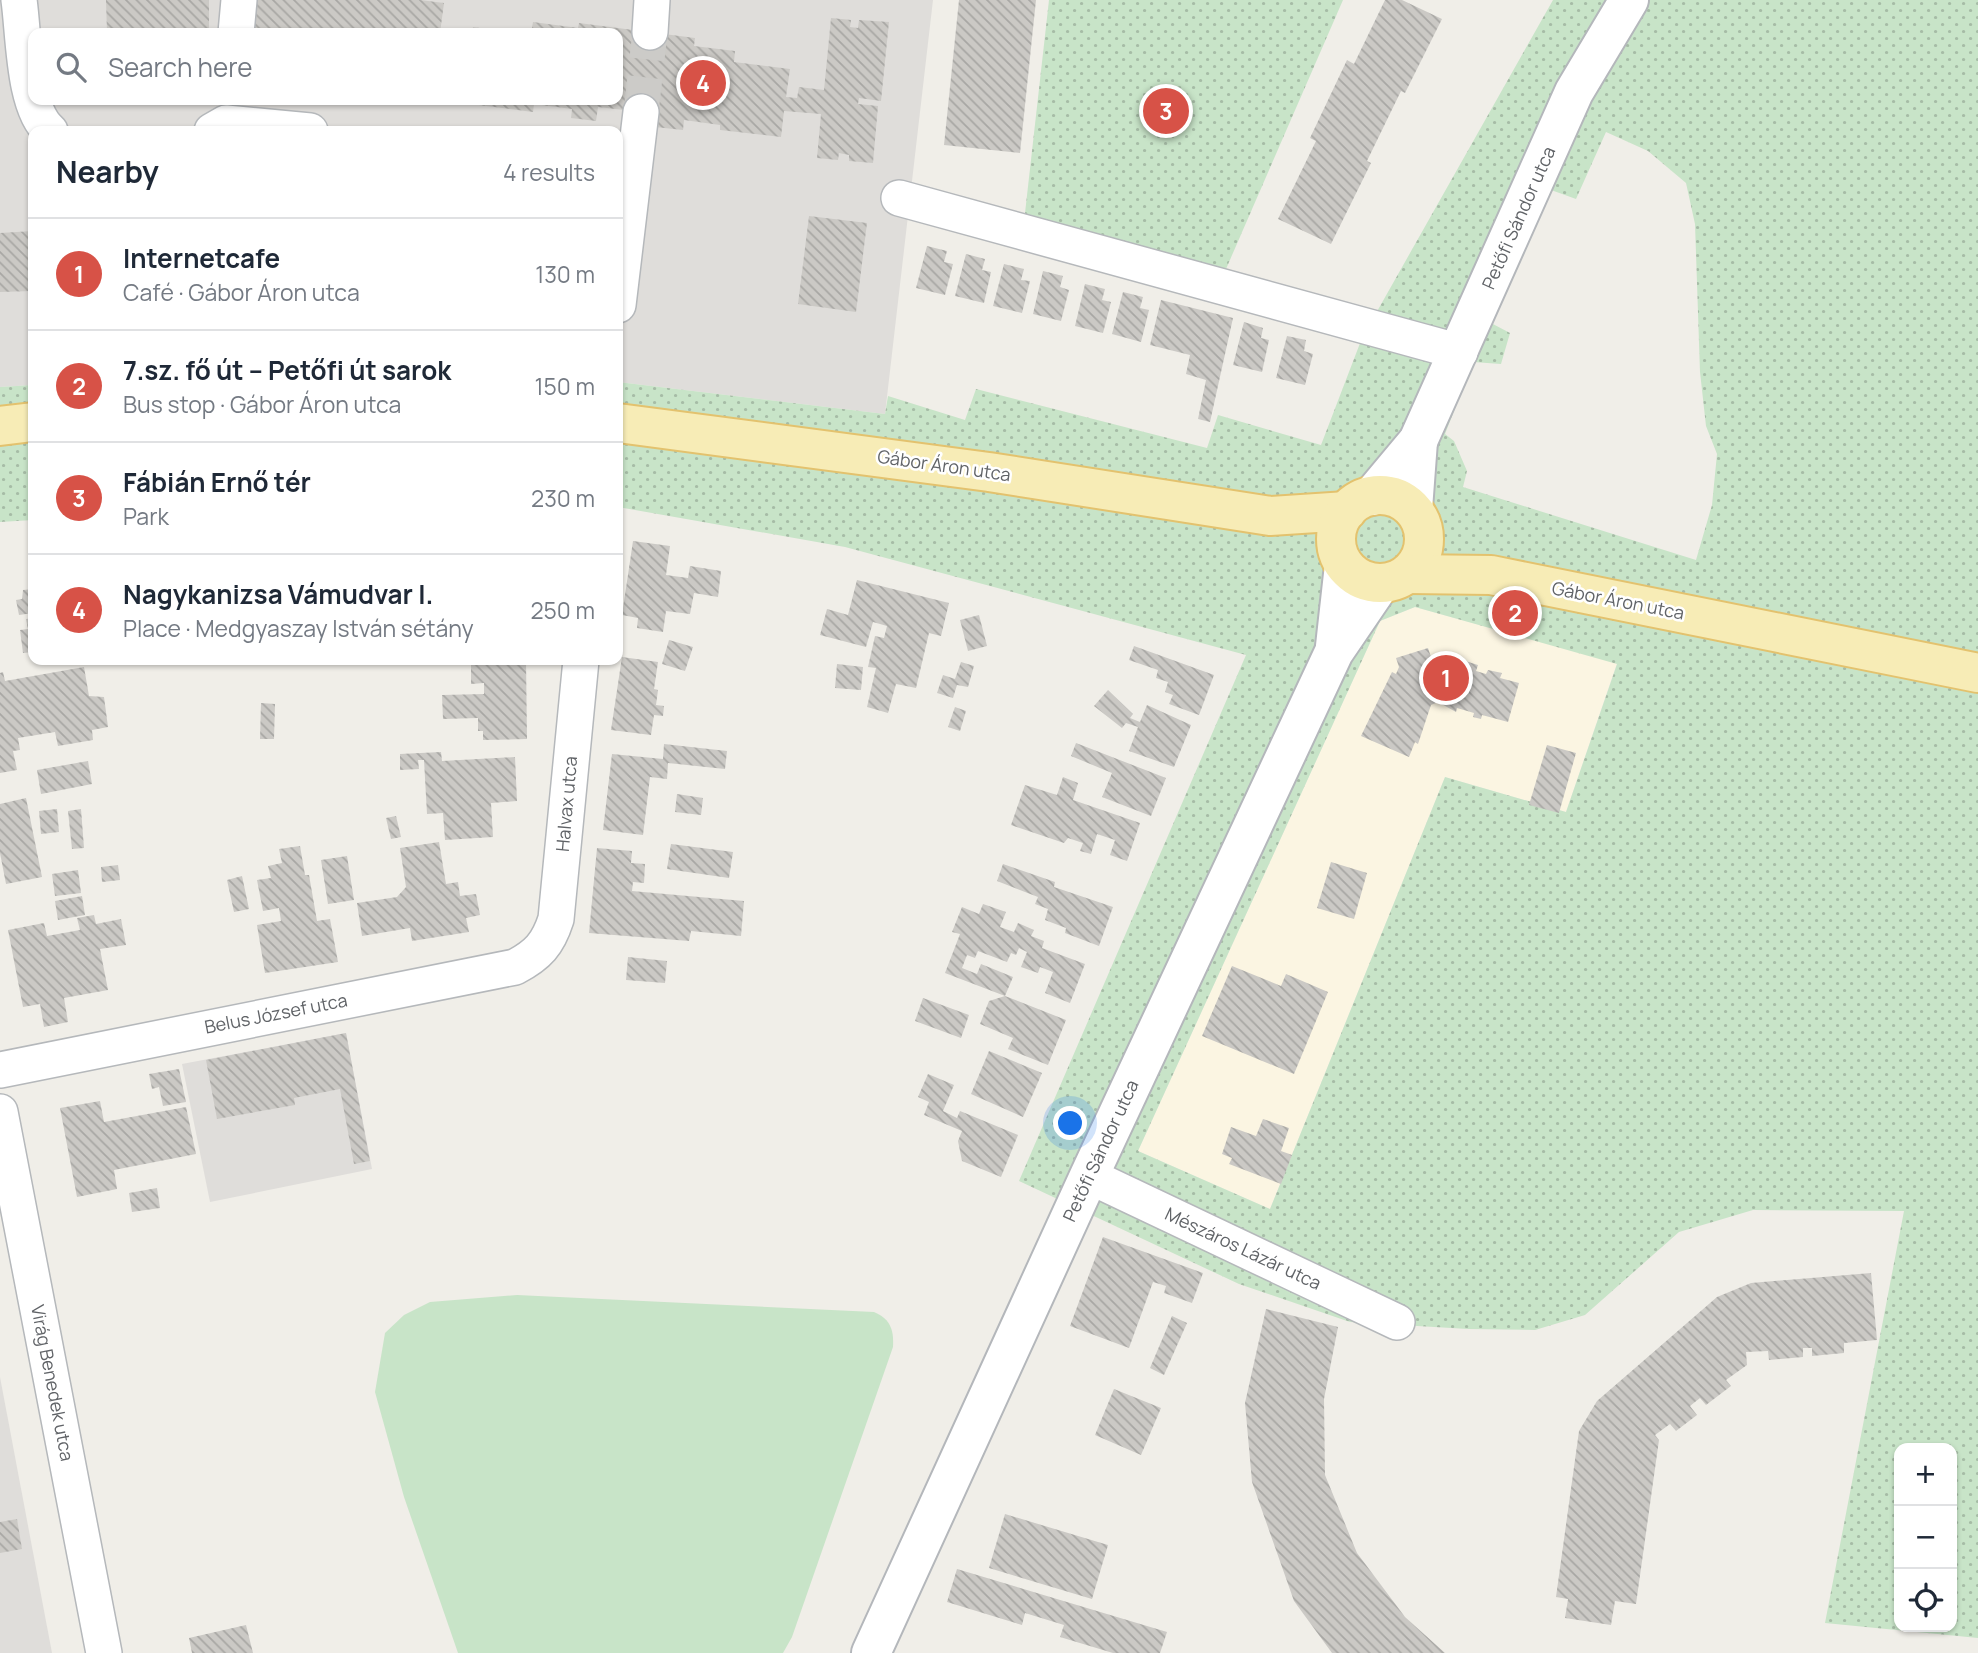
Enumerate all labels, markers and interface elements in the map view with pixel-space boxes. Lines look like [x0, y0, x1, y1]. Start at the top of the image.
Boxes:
search box [28, 28, 623, 105]
icon: search [52, 48, 90, 86]
text: Search here [108, 49, 253, 85]
pin: 4 [680, 57, 726, 109]
pin: 3 [1143, 85, 1189, 137]
street label: Petőfi Sándor utca [1476, 142, 1560, 293]
text: Nearby [56, 151, 159, 192]
text: 4 results [503, 156, 595, 188]
text: Internetcafe [123, 240, 280, 276]
text: 1 [74, 258, 84, 290]
text: 130 m [535, 258, 595, 290]
text: Café · Gábor Áron utca [123, 276, 360, 308]
text: 7.sz. fő út – Petőfi út sarok [123, 352, 451, 388]
text: 2 [72, 370, 86, 402]
text: 150 m [535, 370, 595, 402]
text: Bus stop · Gábor Áron utca [123, 388, 401, 420]
street label: Gábor Áron utca [876, 444, 1012, 486]
text: Fábián Ernő tér [123, 464, 311, 500]
text: 3 [72, 482, 86, 514]
text: 230 m [531, 482, 595, 514]
text: Park [123, 500, 169, 532]
street label: Gábor Áron utca [1550, 575, 1686, 625]
text: Nagykanizsa Vámudvar I. [123, 576, 433, 612]
pin: 2 [1492, 587, 1538, 639]
text: 4 [72, 594, 86, 626]
text: 250 m [530, 594, 595, 626]
text: Place · Medgyaszay István sétány [123, 612, 474, 644]
pin: 1 [1423, 652, 1469, 704]
street label: Halvax utca [550, 755, 582, 853]
street label: Belus József utca [202, 987, 349, 1039]
street label: Petőfi Sándor utca [1057, 1076, 1143, 1225]
your location [1053, 1106, 1087, 1140]
street label: Mészáros Lázár utca [1161, 1201, 1325, 1295]
street label: Virág Benedek utca [26, 1303, 80, 1463]
map controls [1894, 1443, 1957, 1632]
button: + [1894, 1443, 1957, 1506]
button: − [1894, 1506, 1957, 1569]
button: locate [1894, 1569, 1957, 1632]

